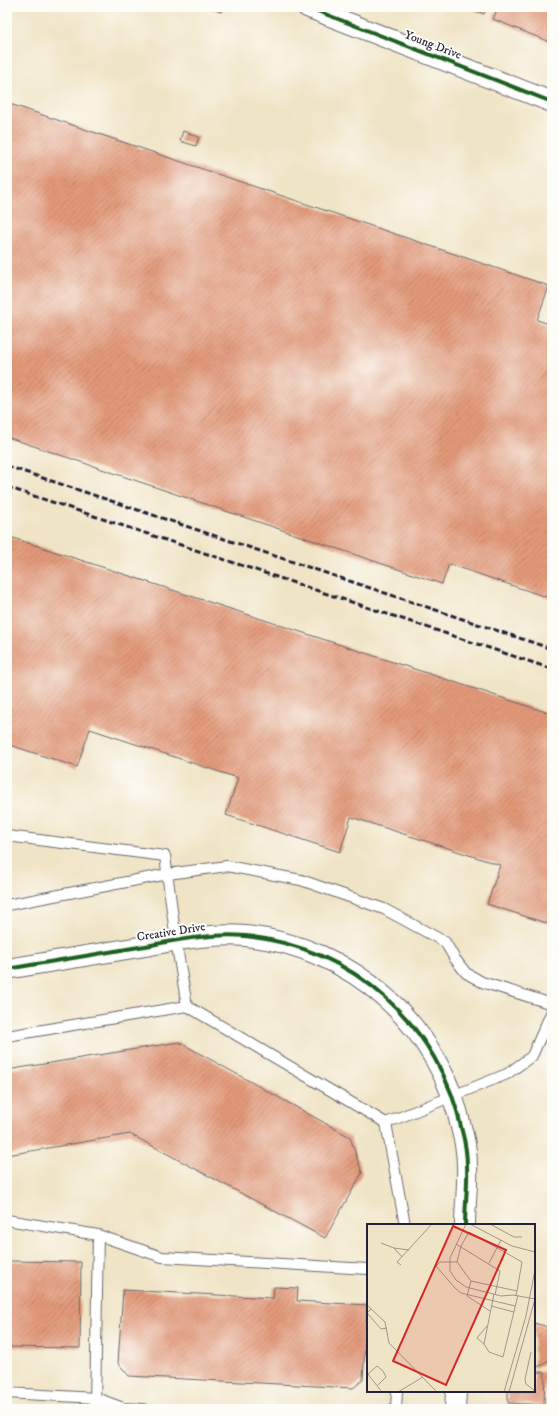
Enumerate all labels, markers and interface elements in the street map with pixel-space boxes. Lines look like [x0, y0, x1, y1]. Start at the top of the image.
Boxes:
street label: Young Drive [402, 27, 464, 63]
street label: Creative Drive [136, 919, 206, 945]
inset map [367, 1224, 535, 1392]

